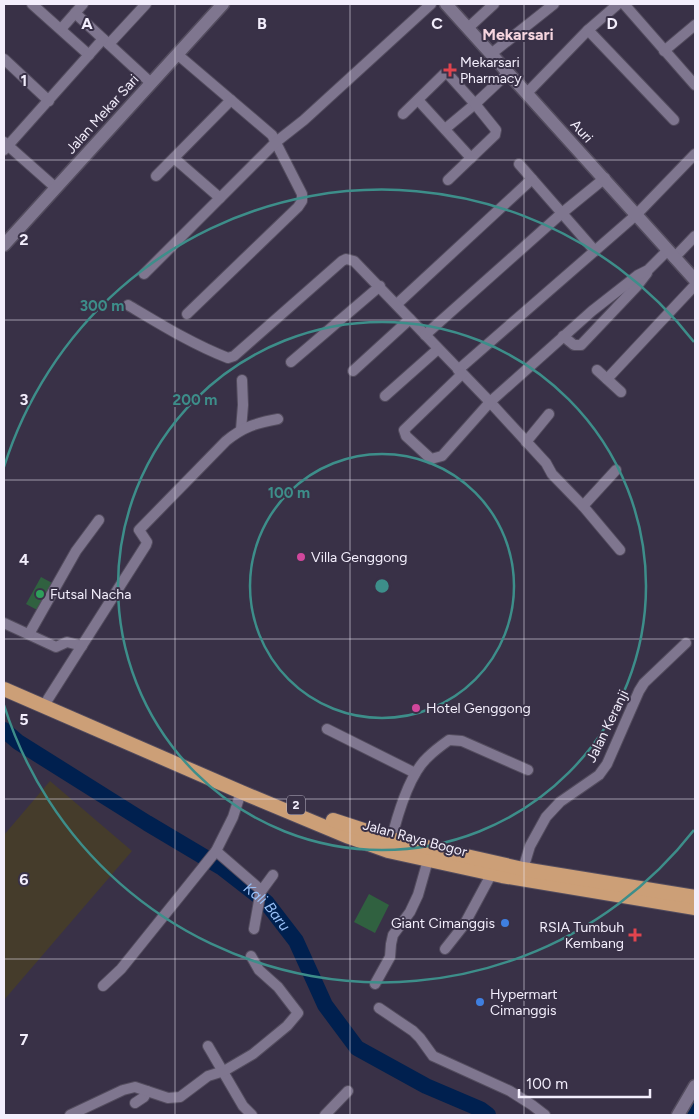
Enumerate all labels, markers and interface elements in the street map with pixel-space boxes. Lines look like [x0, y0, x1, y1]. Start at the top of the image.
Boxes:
text: A [81, 14, 93, 33]
text: B [257, 14, 267, 33]
text: C [431, 14, 443, 33]
text: D [606, 14, 618, 33]
district label: Mekarsari [482, 25, 554, 44]
place label: Mekarsari Pharmacy [460, 54, 522, 87]
marker: Mekarsari Pharmacy [444, 64, 456, 76]
text: 1 [21, 71, 27, 90]
street label: Jalan Mekar Sari [62, 71, 142, 158]
street label: Auri [567, 116, 596, 146]
text: 2 [19, 230, 29, 249]
text: 300 m [80, 297, 124, 315]
text: 3 [20, 390, 29, 409]
text: 200 m [173, 391, 217, 409]
text: 100 m [268, 484, 310, 502]
place label: Villa Genggong [311, 549, 407, 566]
text: 4 [19, 550, 29, 569]
marker: Villa Genggong [295, 551, 307, 563]
centre of rings [373, 577, 391, 595]
place label: Futsal Nacha [50, 586, 131, 603]
marker: Futsal Nacha [34, 588, 46, 600]
street label: Jalan Keranji [583, 687, 632, 765]
place label: Hotel Genggong [426, 700, 531, 717]
marker: Hotel Genggong [410, 702, 422, 714]
text: 5 [19, 710, 29, 729]
road number: 2 [287, 796, 305, 814]
street label: Jalan Raya Bogor [361, 816, 469, 861]
text: 6 [19, 870, 29, 889]
water label: Kali Baru [240, 879, 294, 934]
place label: Giant Cimanggis [391, 915, 495, 932]
marker: Giant Cimanggis [499, 917, 511, 929]
place label: RSIA Tumbuh Kembang [539, 919, 624, 952]
marker: RSIA Tumbuh Kembang [628, 928, 642, 942]
place label: Hypermart Cimanggis [490, 986, 558, 1019]
marker: Hypermart Cimanggis [474, 996, 486, 1008]
text: 7 [20, 1030, 29, 1049]
scale bar [519, 1066, 650, 1098]
text: 100 m [526, 1075, 568, 1093]

